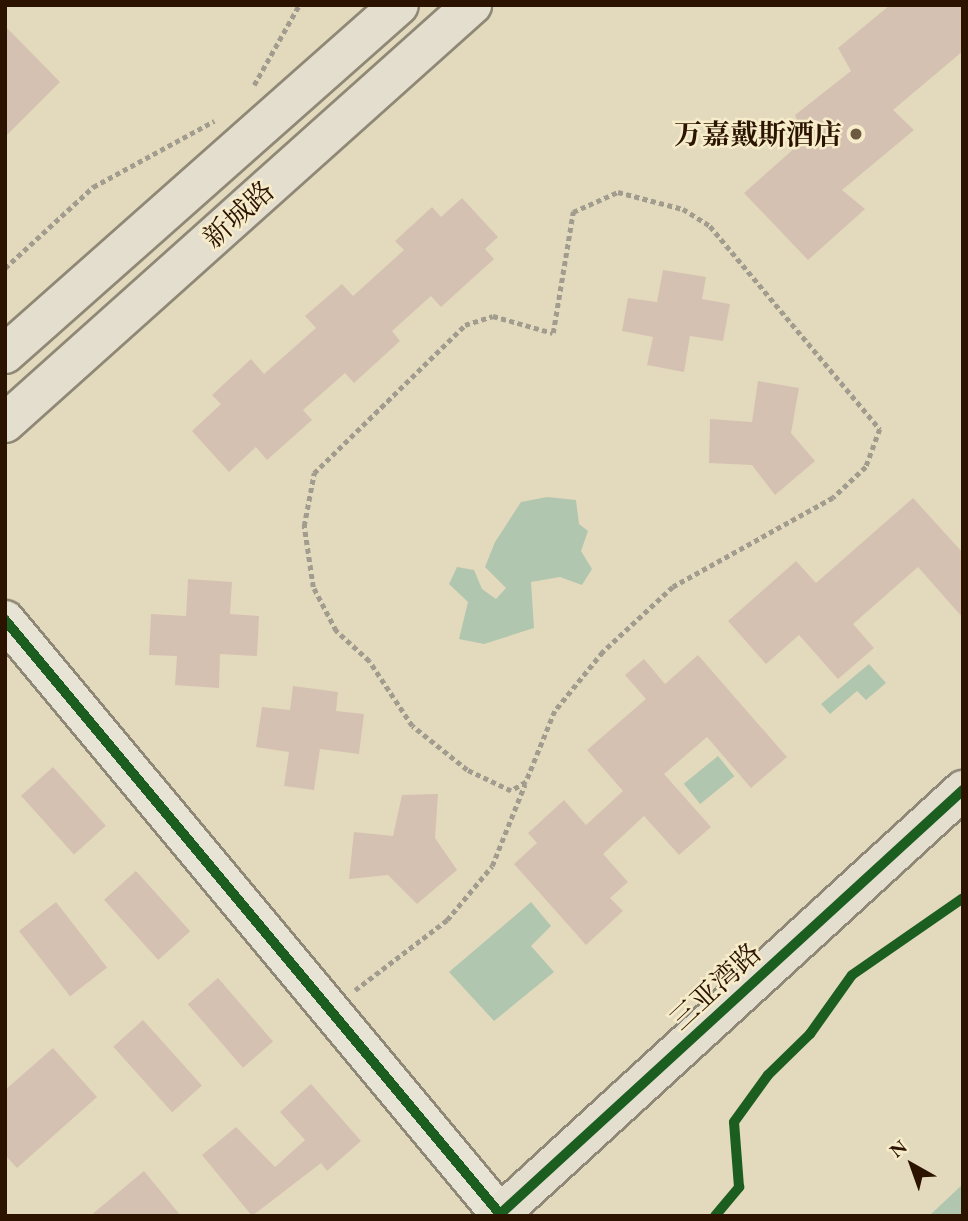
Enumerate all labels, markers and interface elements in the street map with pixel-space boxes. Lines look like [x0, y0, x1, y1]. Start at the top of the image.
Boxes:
place label: 万嘉戴斯酒店 [674, 117, 842, 151]
marker: 万嘉戴斯酒店 [848, 126, 864, 142]
street label: 新城路 [196, 173, 280, 255]
street label: 三亚湾路 [663, 936, 767, 1036]
north arrow [877, 1130, 947, 1200]
text: N [884, 1134, 912, 1163]

